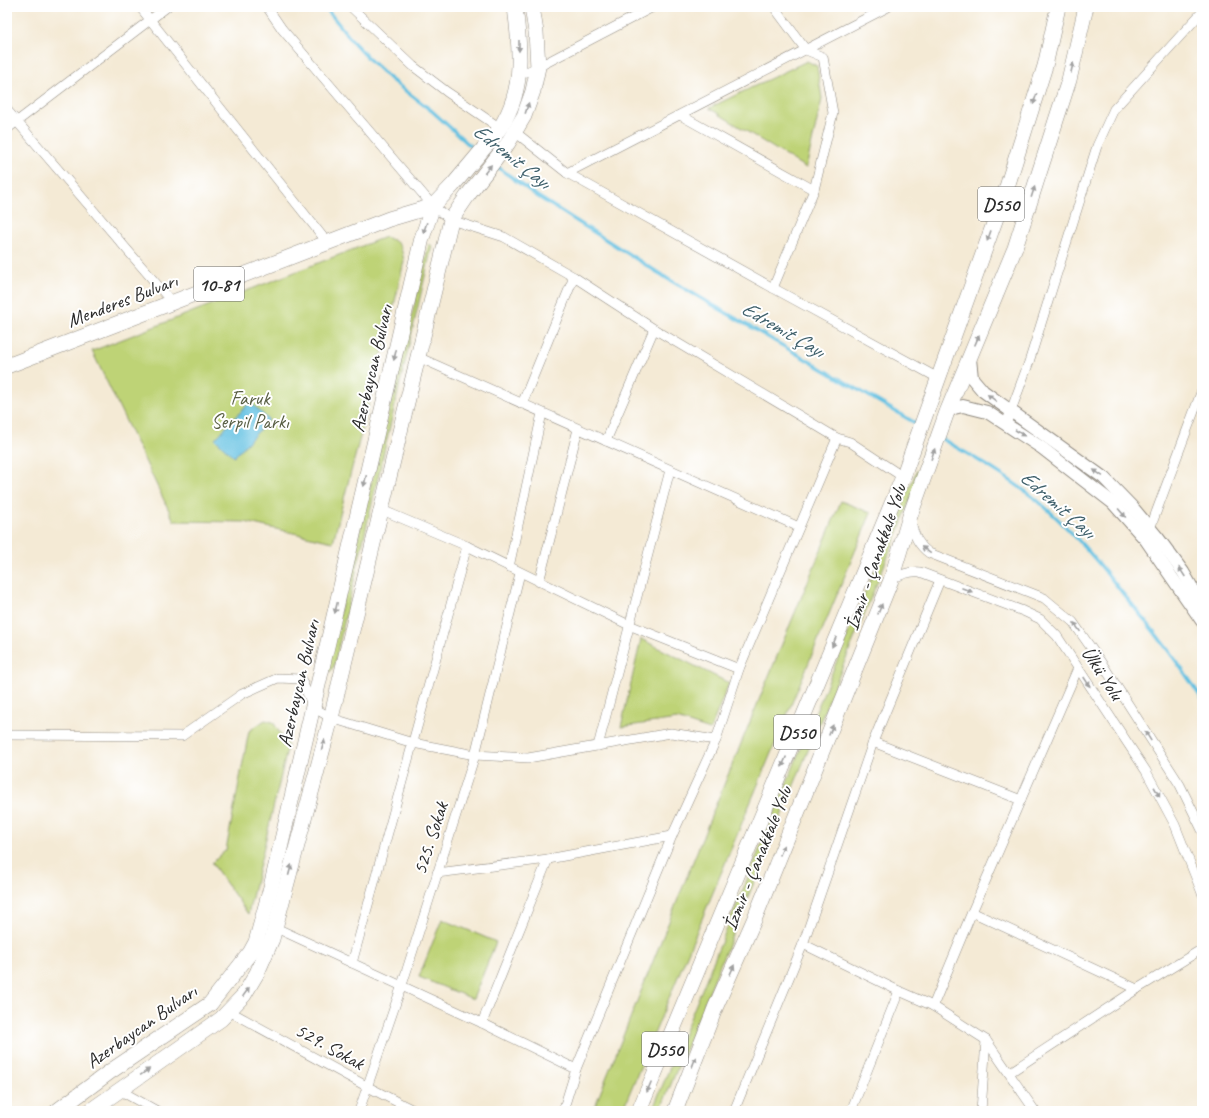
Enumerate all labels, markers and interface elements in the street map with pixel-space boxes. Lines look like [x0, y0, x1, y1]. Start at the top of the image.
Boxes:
one-way arrow [516, 40, 522, 53]
one-way arrow [1070, 62, 1076, 74]
one-way arrow [1032, 93, 1038, 105]
one-way arrow [524, 102, 530, 114]
water label: Edremit Çayı [468, 118, 558, 196]
one-way arrow [484, 163, 492, 174]
one-way arrow [1030, 186, 1036, 198]
road number: D550 [978, 187, 1024, 221]
one-way arrow [422, 223, 428, 235]
one-way arrow [986, 230, 992, 242]
street label: Menderes Bulvarı [63, 267, 182, 333]
road number: 10-81 [194, 267, 244, 301]
water label: Edremit Çayı [737, 295, 832, 365]
street label: Azerbaycan Bulvarı [345, 301, 399, 434]
one-way arrow [975, 333, 981, 345]
one-way arrow [391, 349, 397, 361]
park label: Faruk Serpil Parkı [211, 386, 290, 434]
one-way arrow [987, 394, 998, 402]
one-way arrow [1015, 429, 1025, 437]
one-way arrow [930, 447, 936, 459]
water label: Edremit Çayı [1015, 464, 1103, 546]
one-way arrow [1093, 470, 1103, 478]
one-way arrow [362, 475, 368, 488]
street label: İzmir - Çanakkale Yolu [839, 479, 913, 634]
one-way arrow [1117, 509, 1126, 518]
one-way arrow [920, 545, 931, 554]
one-way arrow [1178, 567, 1186, 577]
one-way arrow [961, 587, 973, 593]
one-way arrow [332, 602, 338, 614]
one-way arrow [877, 603, 883, 615]
street label: Azerbaycan Bulvarı [272, 616, 326, 749]
one-way arrow [1073, 622, 1081, 633]
one-way arrow [831, 637, 837, 648]
street label: Ülkü Yolu [1076, 642, 1130, 706]
one-way arrow [1084, 676, 1091, 688]
road number: D550 [774, 715, 820, 749]
one-way arrow [829, 723, 835, 735]
one-way arrow [1144, 731, 1152, 741]
one-way arrow [321, 738, 327, 751]
one-way arrow [780, 757, 786, 769]
street label: İzmir - Çanakkale Yolu [717, 781, 798, 934]
one-way arrow [1154, 786, 1161, 798]
street label: 525. Sokak [407, 797, 454, 878]
one-way arrow [780, 844, 786, 856]
one-way arrow [287, 864, 293, 876]
one-way arrow [729, 964, 735, 976]
street label: Azerbaycan Bulvarı [81, 978, 203, 1074]
one-way arrow [242, 986, 250, 997]
street label: 529. Sokak [291, 1017, 370, 1076]
road number: D550 [642, 1032, 688, 1066]
one-way arrow [692, 1055, 698, 1067]
one-way arrow [139, 1068, 150, 1076]
one-way arrow [645, 1082, 651, 1094]

